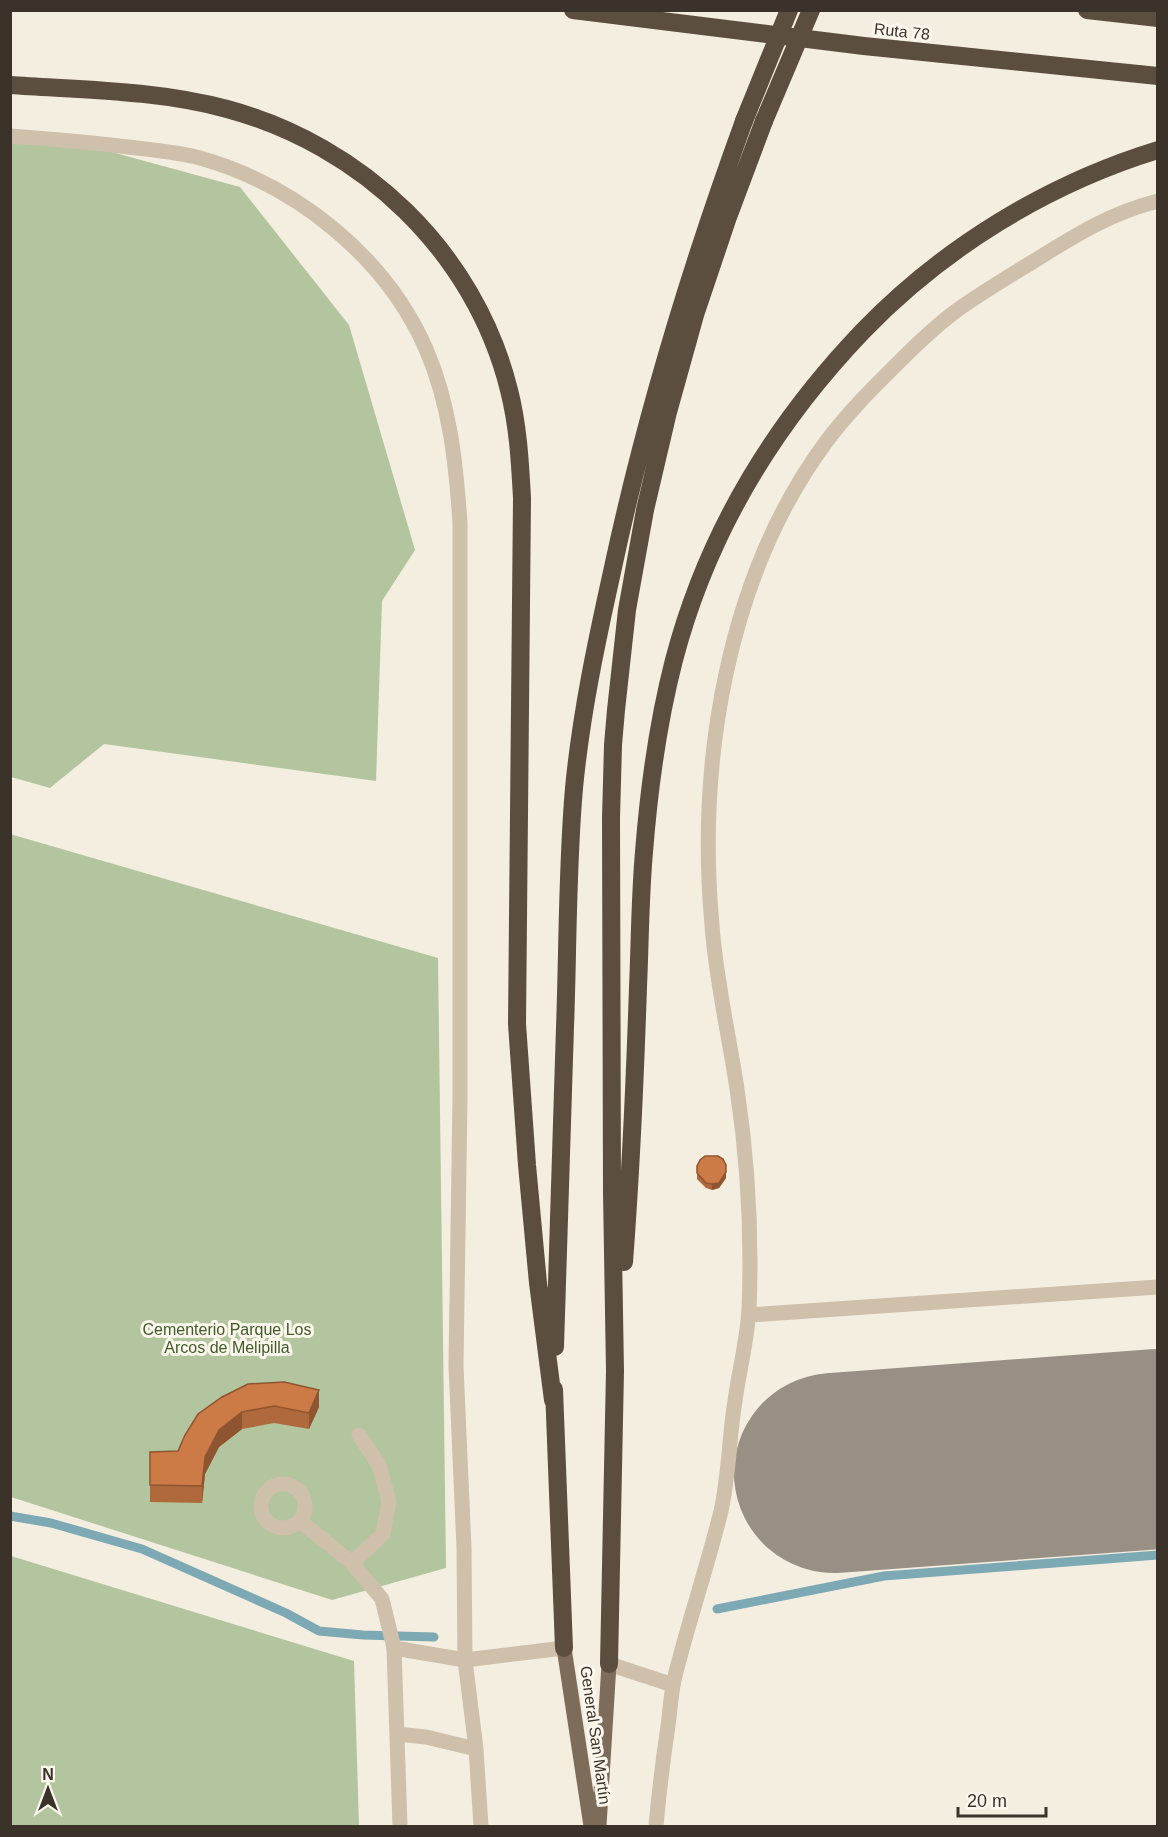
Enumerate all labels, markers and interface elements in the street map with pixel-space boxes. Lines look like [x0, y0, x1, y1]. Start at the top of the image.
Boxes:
street label: Ruta 78 [873, 20, 931, 43]
park label: Cementerio Parque Los Arcos de Melipilla [143, 1321, 311, 1356]
street label: General San Martín [577, 1665, 614, 1805]
north arrow [18, 1759, 78, 1819]
text: N [42, 1766, 54, 1783]
scale bar [958, 1780, 1046, 1818]
text: 20 m [967, 1791, 1007, 1811]

